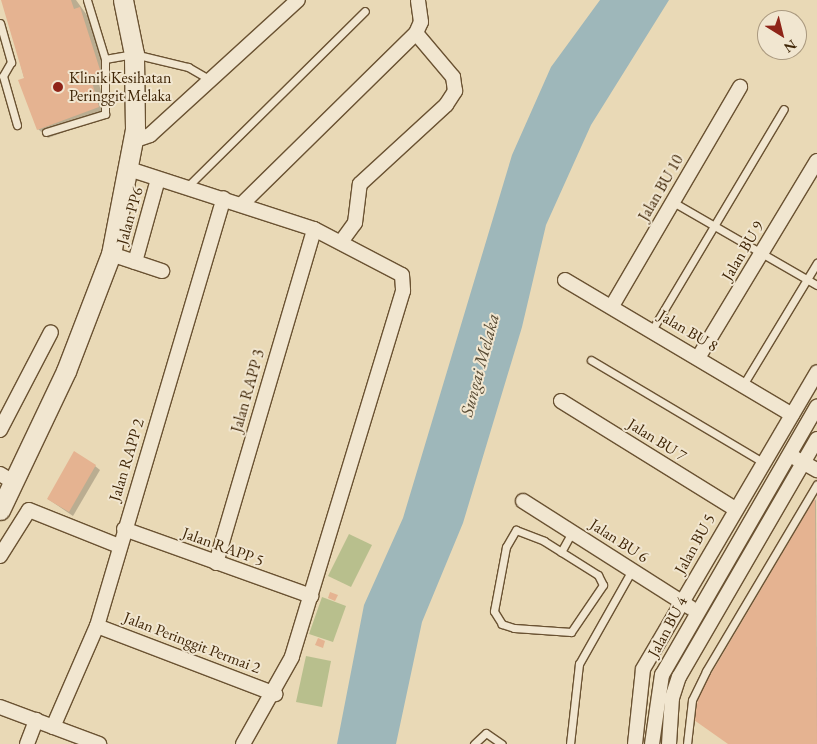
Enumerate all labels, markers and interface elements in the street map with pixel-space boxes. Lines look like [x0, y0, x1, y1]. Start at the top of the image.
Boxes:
north arrow [757, 10, 807, 60]
text: N [780, 36, 800, 57]
place label: Klinik Kesihatan Peringgit Melaka [69, 68, 171, 106]
marker: Klinik Kesihatan Peringgit Melaka [51, 80, 65, 94]
street label: Jalan BU 10 [634, 151, 688, 225]
street label: Jalan PP6 [113, 185, 147, 247]
street label: Jalan BU 9 [718, 218, 768, 284]
street label: Jalan BU 8 [655, 306, 721, 356]
water label: Sungai Melaka [456, 311, 504, 419]
street label: Jalan RAPP 3 [227, 347, 269, 435]
street label: Jalan BU 7 [624, 414, 690, 466]
street label: Jalan RAPP 2 [105, 416, 149, 504]
street label: Jalan BU 5 [671, 511, 719, 577]
street label: Jalan BU 6 [586, 515, 652, 567]
street label: Jalan RAPP 5 [180, 523, 266, 571]
street label: Jalan BU 4 [644, 593, 692, 661]
street label: Jalan Peringgit Permai 2 [121, 608, 263, 678]

